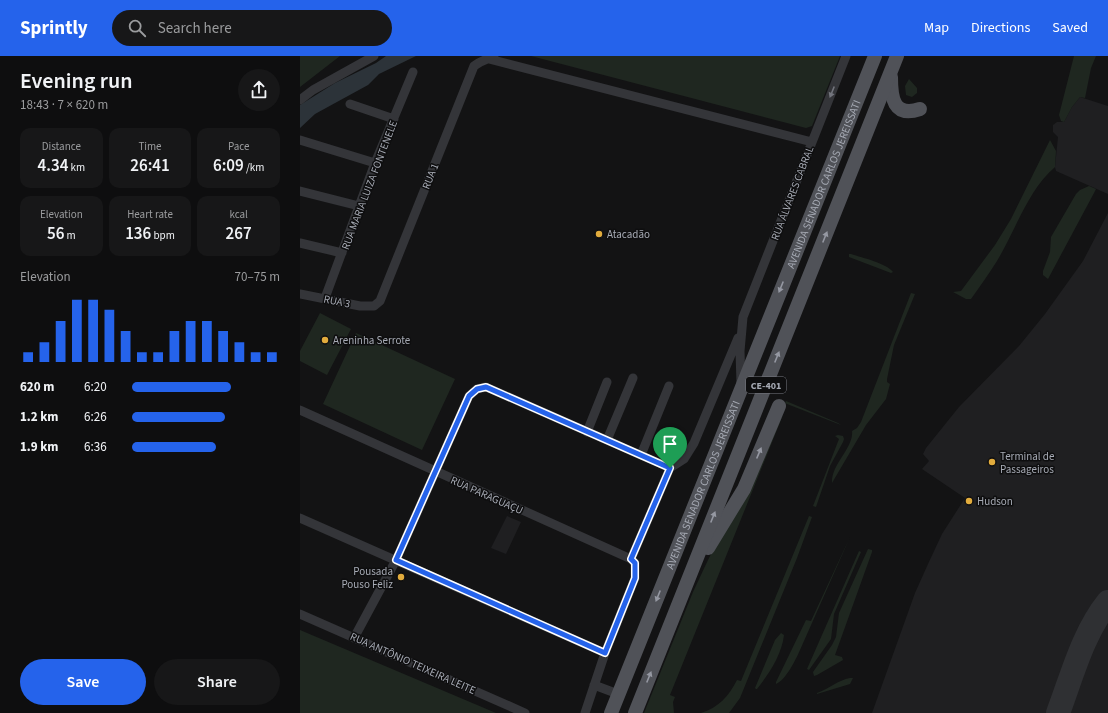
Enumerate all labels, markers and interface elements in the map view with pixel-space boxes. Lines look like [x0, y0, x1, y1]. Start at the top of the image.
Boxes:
search box [112, 10, 392, 46]
text: Sprintly [20, 15, 88, 42]
icon: search [126, 17, 148, 39]
text: Search here [158, 18, 232, 39]
text: Map [924, 18, 949, 38]
text: Directions [971, 18, 1030, 38]
text: Saved [1052, 18, 1088, 38]
text: Evening run [20, 65, 133, 97]
button: share [238, 69, 280, 111]
one-way arrow [828, 87, 834, 99]
text: 18:43 · 7 × 620 m [20, 96, 108, 114]
street label: AVENIDA SENADOR CARLOS JEREISSATI [783, 98, 865, 271]
street label: RUA MARIA LUIZA FONTENELE [338, 118, 401, 252]
text: Distance [42, 139, 81, 154]
text: Time [138, 139, 162, 154]
text: Pace [228, 139, 249, 154]
street label: RUA ÁLVARES CABRAL [768, 143, 818, 242]
text: 4.34 [38, 154, 68, 178]
text: 26:41 [130, 154, 170, 178]
text: 6:09 [213, 154, 244, 178]
text: km [68, 160, 85, 175]
text: /km [244, 160, 264, 175]
street label: RUA 1 [418, 161, 442, 191]
text: Elevation [40, 207, 83, 222]
text: Heart rate [127, 207, 173, 222]
text: kcal [229, 207, 248, 222]
text: 56 [47, 222, 64, 246]
text: 136 [125, 222, 151, 246]
text: 267 [226, 222, 252, 246]
place label: Atacadão [607, 227, 650, 242]
text: m [64, 228, 76, 243]
text: bpm [151, 228, 175, 243]
marker: Atacadão [594, 229, 604, 239]
one-way arrow [822, 230, 828, 242]
text: Elevation [20, 268, 71, 286]
text: 70–75 m [235, 268, 280, 286]
one-way arrow [778, 281, 784, 293]
street label: RUA 3 [322, 291, 352, 312]
place label: Areninha Serrote [333, 333, 411, 348]
marker: Areninha Serrote [320, 335, 330, 345]
one-way arrow [774, 351, 780, 363]
road number: CE-401 [746, 377, 786, 393]
text: 620 m [20, 378, 54, 396]
text: 6:20 [84, 378, 107, 396]
street label: AVENIDA SENADOR CARLOS JEREISSATI [663, 398, 744, 571]
text: 1.2 km [20, 408, 59, 426]
text: 6:26 [84, 408, 107, 426]
pin [653, 427, 687, 468]
icon: arrive [659, 433, 681, 455]
text: 1.9 km [20, 438, 59, 456]
text: 6:36 [84, 438, 107, 456]
one-way arrow [757, 446, 763, 458]
place label: Terminal de Passageiros [1000, 449, 1055, 477]
marker: Terminal de Passageiros [987, 457, 997, 467]
street label: RUA PARAGUAÇU [448, 473, 525, 518]
place label: Hudson [977, 494, 1013, 509]
marker: Hudson [964, 496, 974, 506]
one-way arrow [710, 512, 716, 523]
place label: Pousada Pouso Feliz [341, 564, 393, 592]
marker: Pousada Pouso Feliz [396, 572, 406, 582]
one-way arrow [655, 590, 661, 601]
street label: RUA ANTÔNIO TEIXEIRA LEITE [348, 629, 478, 698]
button: Save [20, 659, 146, 705]
button: Share [154, 659, 280, 705]
one-way arrow [647, 670, 653, 682]

